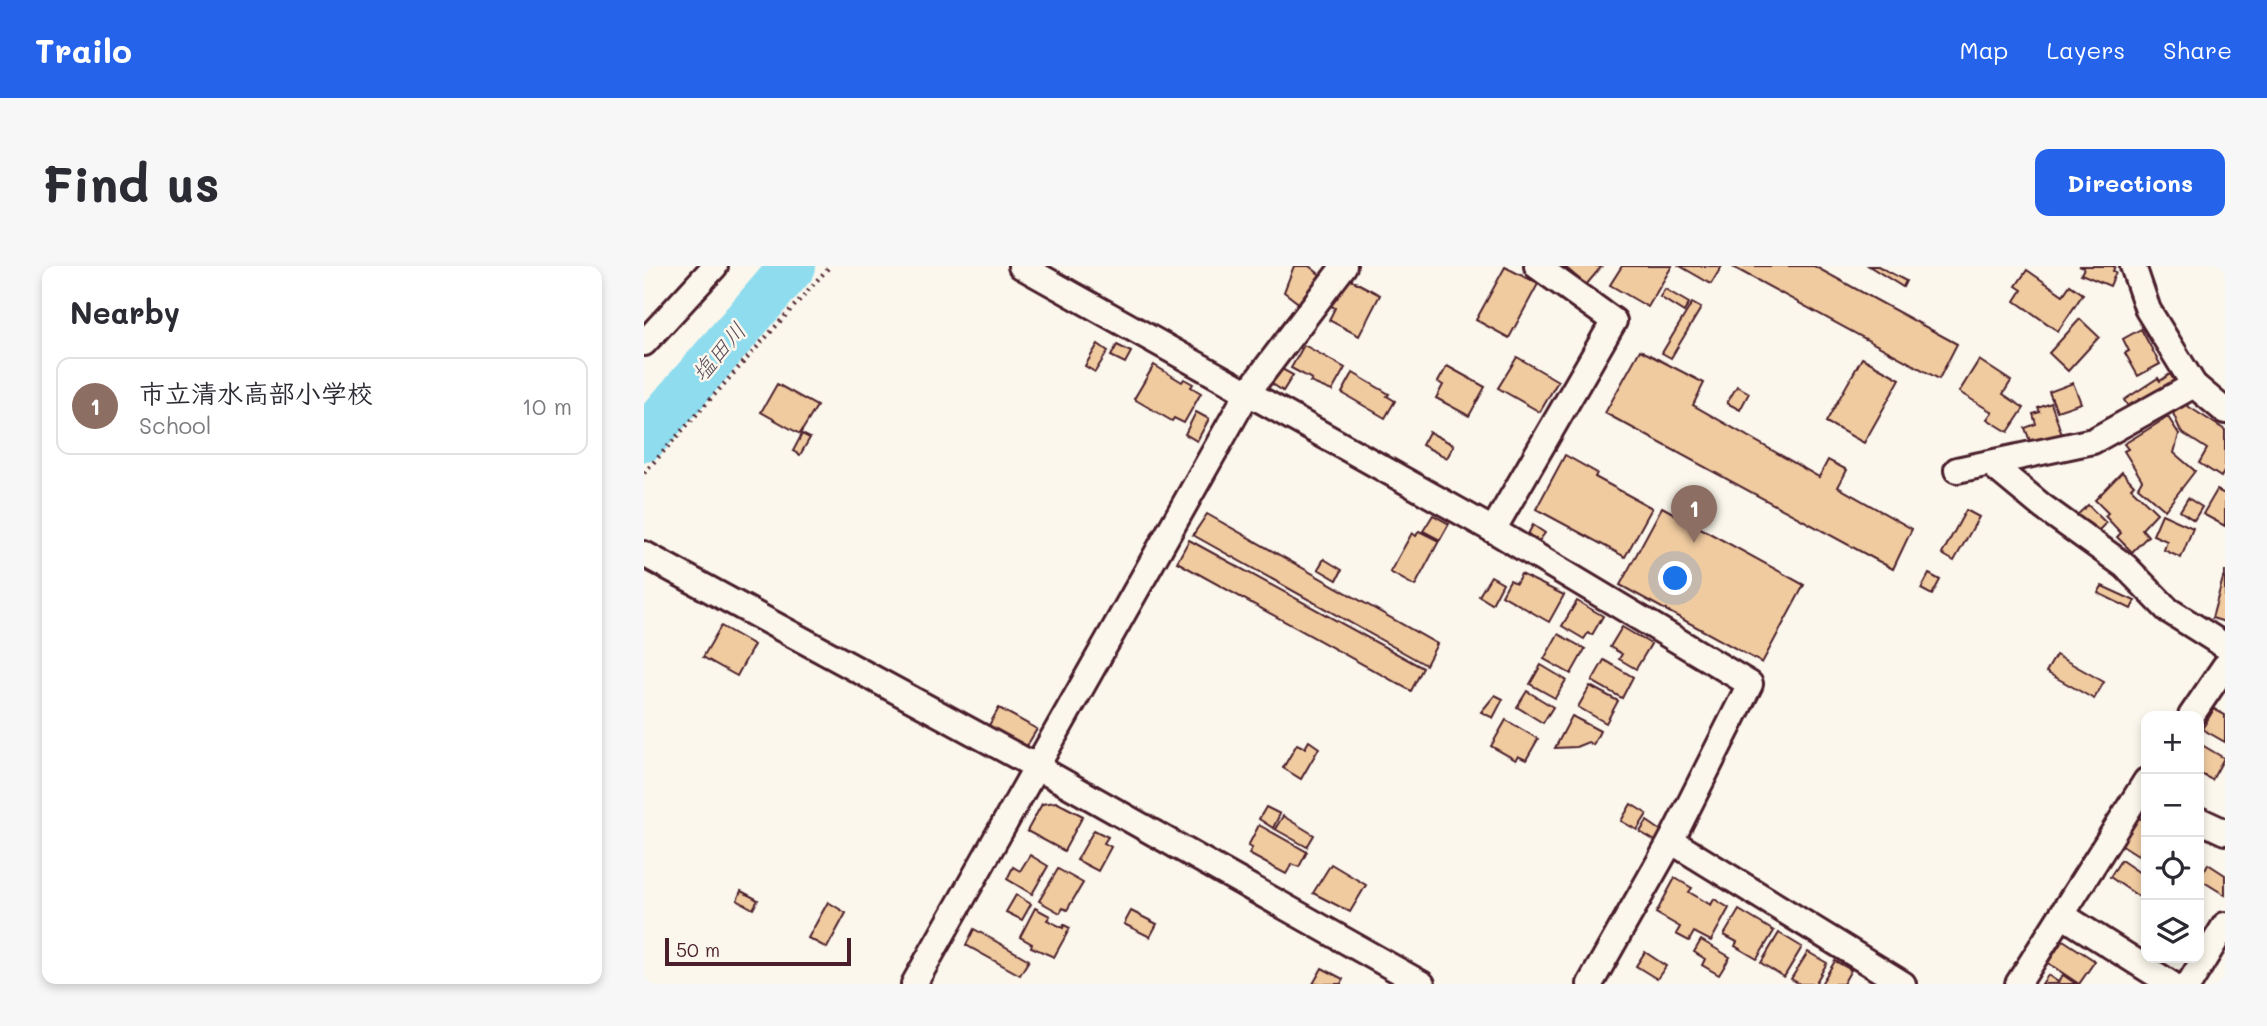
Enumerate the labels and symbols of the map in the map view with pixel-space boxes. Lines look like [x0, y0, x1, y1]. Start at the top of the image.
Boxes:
water label: 塩田川 [684, 315, 752, 387]
pin: 1 [1671, 485, 1717, 543]
your location [1658, 561, 1692, 595]
scale bar [665, 935, 850, 967]

